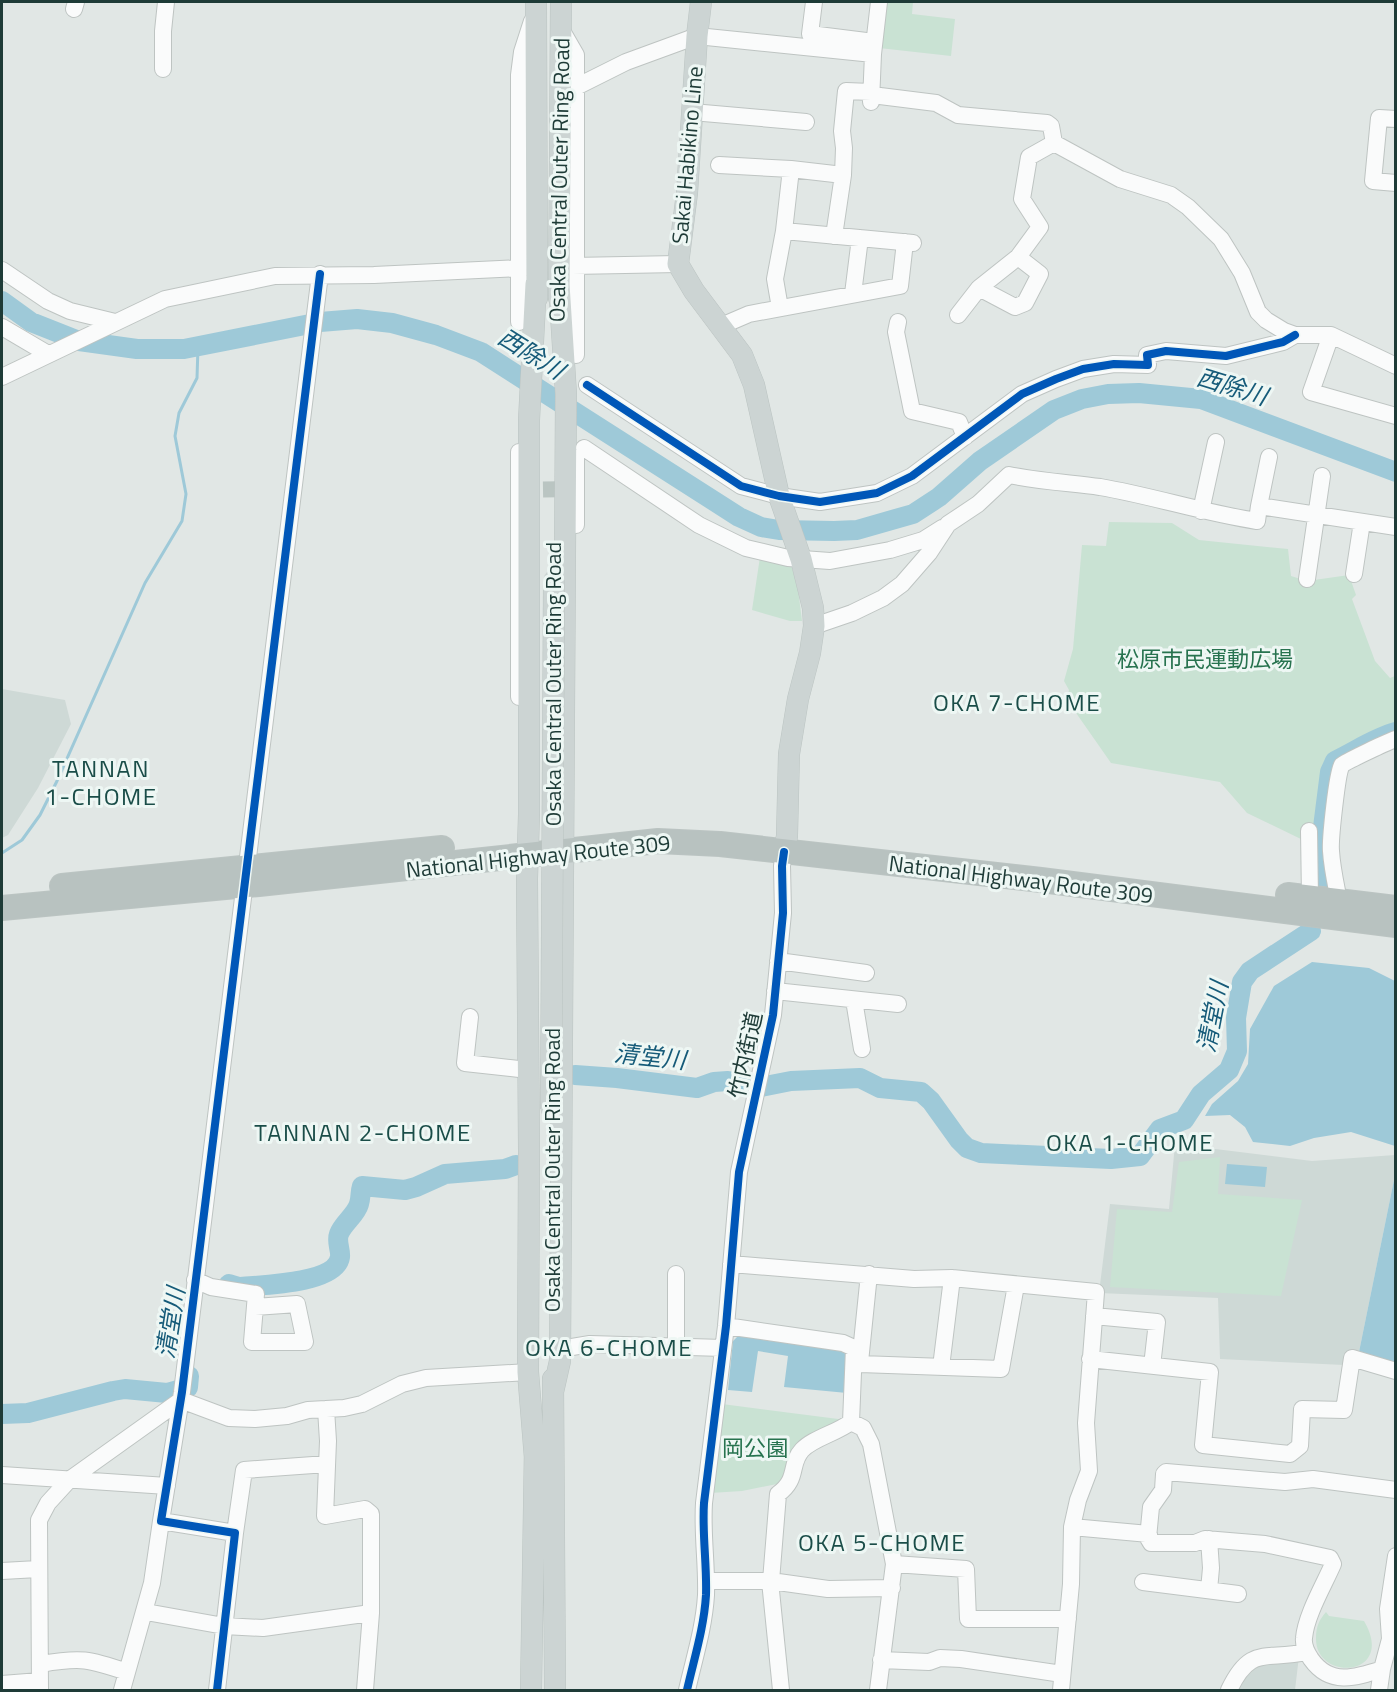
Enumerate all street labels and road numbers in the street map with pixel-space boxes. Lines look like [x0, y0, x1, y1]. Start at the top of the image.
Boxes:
street label: Osaka Central Outer Ring Road [540, 37, 578, 323]
street label: Sakai Habikino Line [662, 65, 712, 245]
street label: Osaka Central Outer Ring Road [536, 542, 570, 826]
street label: National Highway Route 309 [404, 825, 672, 887]
street label: National Highway Route 309 [887, 846, 1155, 912]
street label: 竹内街道 [719, 1008, 771, 1102]
street label: Osaka Central Outer Ring Road [535, 1028, 569, 1312]

